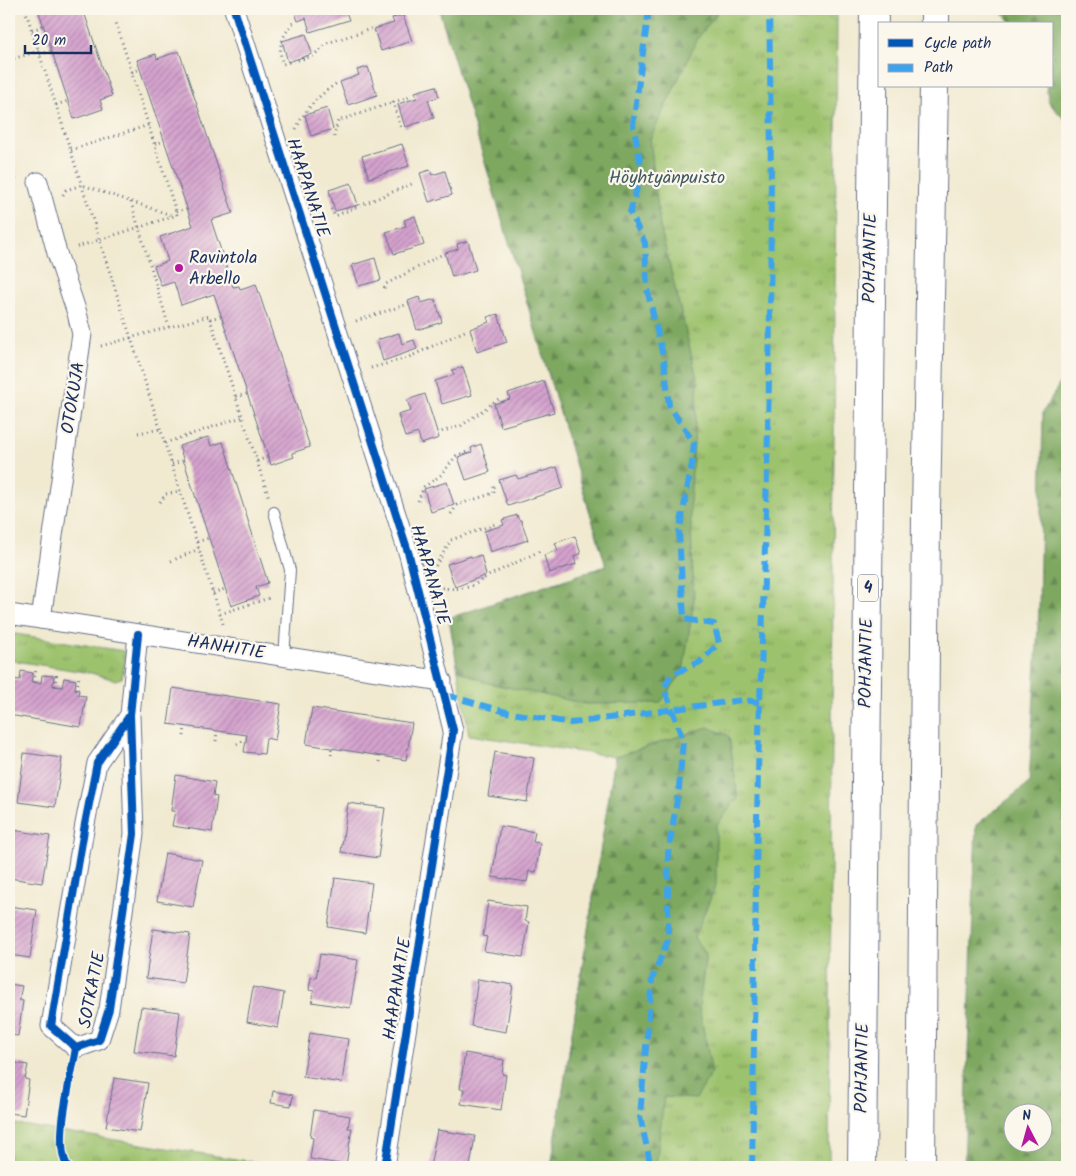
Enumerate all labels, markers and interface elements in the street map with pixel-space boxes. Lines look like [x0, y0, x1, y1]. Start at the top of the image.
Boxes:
scale bar [25, 22, 91, 54]
legend [878, 22, 1054, 88]
text: 20 m [32, 29, 66, 53]
text: Cycle path [924, 32, 991, 56]
text: Path [924, 56, 953, 80]
street label: HAAPANATIE [277, 134, 337, 242]
park label: Höyhtyänpuisto [609, 164, 725, 193]
street label: POHJANTIE [856, 212, 886, 303]
place label: Ravintola Arbello [189, 244, 257, 294]
marker: Ravintola Arbello [173, 262, 185, 274]
street label: OTOKUJA [54, 360, 94, 436]
street label: HAAPANATIE [401, 521, 457, 629]
road number: 4 [858, 574, 878, 602]
street label: POHJANTIE [852, 617, 882, 708]
street label: HANHITIE [185, 628, 268, 669]
street label: HAAPANATIE [376, 935, 420, 1042]
street label: SOTKATIE [71, 949, 115, 1031]
street label: POHJANTIE [848, 1022, 878, 1113]
north arrow [1004, 1104, 1054, 1154]
text: N [1021, 1105, 1032, 1127]

